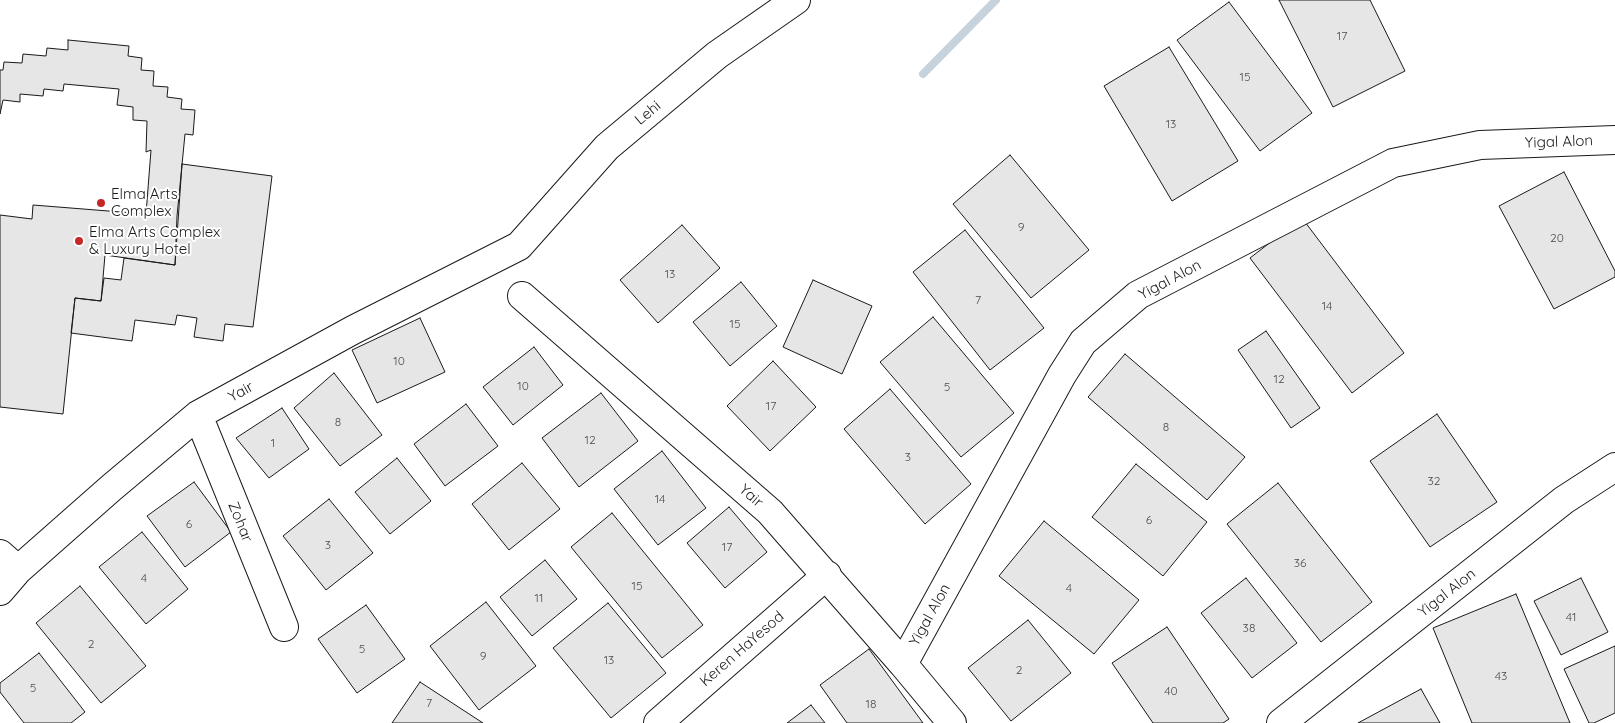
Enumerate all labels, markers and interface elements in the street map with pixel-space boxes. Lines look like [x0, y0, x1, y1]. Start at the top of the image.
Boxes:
house number: 17 [1337, 29, 1347, 43]
house number: 15 [1240, 70, 1250, 84]
street label: Lehi [631, 97, 665, 129]
house number: 13 [1166, 117, 1176, 131]
street label: Yigal Alon [1525, 132, 1593, 152]
place label: Elma Arts Complex [111, 185, 178, 220]
marker: Elma Arts Complex [95, 197, 107, 209]
house number: 9 [1018, 220, 1024, 234]
place label: Elma Arts Complex & Luxury Hotel [89, 223, 220, 258]
house number: 20 [1550, 231, 1564, 245]
marker: Elma Arts Complex & Luxury Hotel [73, 235, 85, 247]
street label: Yigal Alon [1136, 256, 1204, 304]
house number: 13 [665, 267, 675, 281]
house number: 7 [975, 293, 981, 307]
house number: 14 [1322, 299, 1332, 313]
house number: 15 [730, 317, 740, 331]
house number: 10 [393, 354, 405, 368]
house number: 12 [1273, 372, 1285, 386]
street label: Yair [225, 378, 257, 406]
house number: 10 [517, 379, 529, 393]
house number: 5 [944, 380, 950, 394]
house number: 17 [766, 399, 776, 413]
house number: 8 [335, 415, 341, 429]
house number: 8 [1163, 420, 1169, 434]
house number: 12 [584, 433, 596, 447]
house number: 1 [271, 436, 275, 450]
house number: 3 [905, 450, 911, 464]
house number: 32 [1428, 474, 1440, 488]
street label: Yair [735, 481, 767, 511]
house number: 14 [655, 492, 665, 506]
street label: Zohar [224, 499, 256, 545]
house number: 6 [1146, 513, 1152, 527]
house number: 6 [186, 517, 192, 531]
house number: 3 [325, 538, 331, 552]
house number: 17 [722, 540, 732, 554]
house number: 36 [1294, 556, 1306, 570]
street label: Yigal Alon [1415, 565, 1479, 621]
house number: 4 [141, 571, 147, 585]
house number: 15 [632, 579, 642, 593]
street label: Yigal Alon [906, 581, 954, 649]
house number: 4 [1066, 581, 1072, 595]
house number: 11 [535, 591, 543, 605]
street label: Keren HaYesod [696, 608, 788, 690]
house number: 41 [1566, 610, 1576, 624]
house number: 38 [1243, 621, 1255, 635]
house number: 2 [88, 637, 94, 651]
house number: 5 [359, 642, 365, 656]
house number: 9 [480, 649, 486, 663]
house number: 13 [604, 653, 614, 667]
house number: 2 [1016, 663, 1022, 677]
house number: 43 [1495, 669, 1507, 683]
house number: 5 [30, 681, 36, 695]
house number: 40 [1164, 684, 1178, 698]
house number: 7 [426, 696, 432, 710]
house number: 18 [866, 697, 876, 711]

